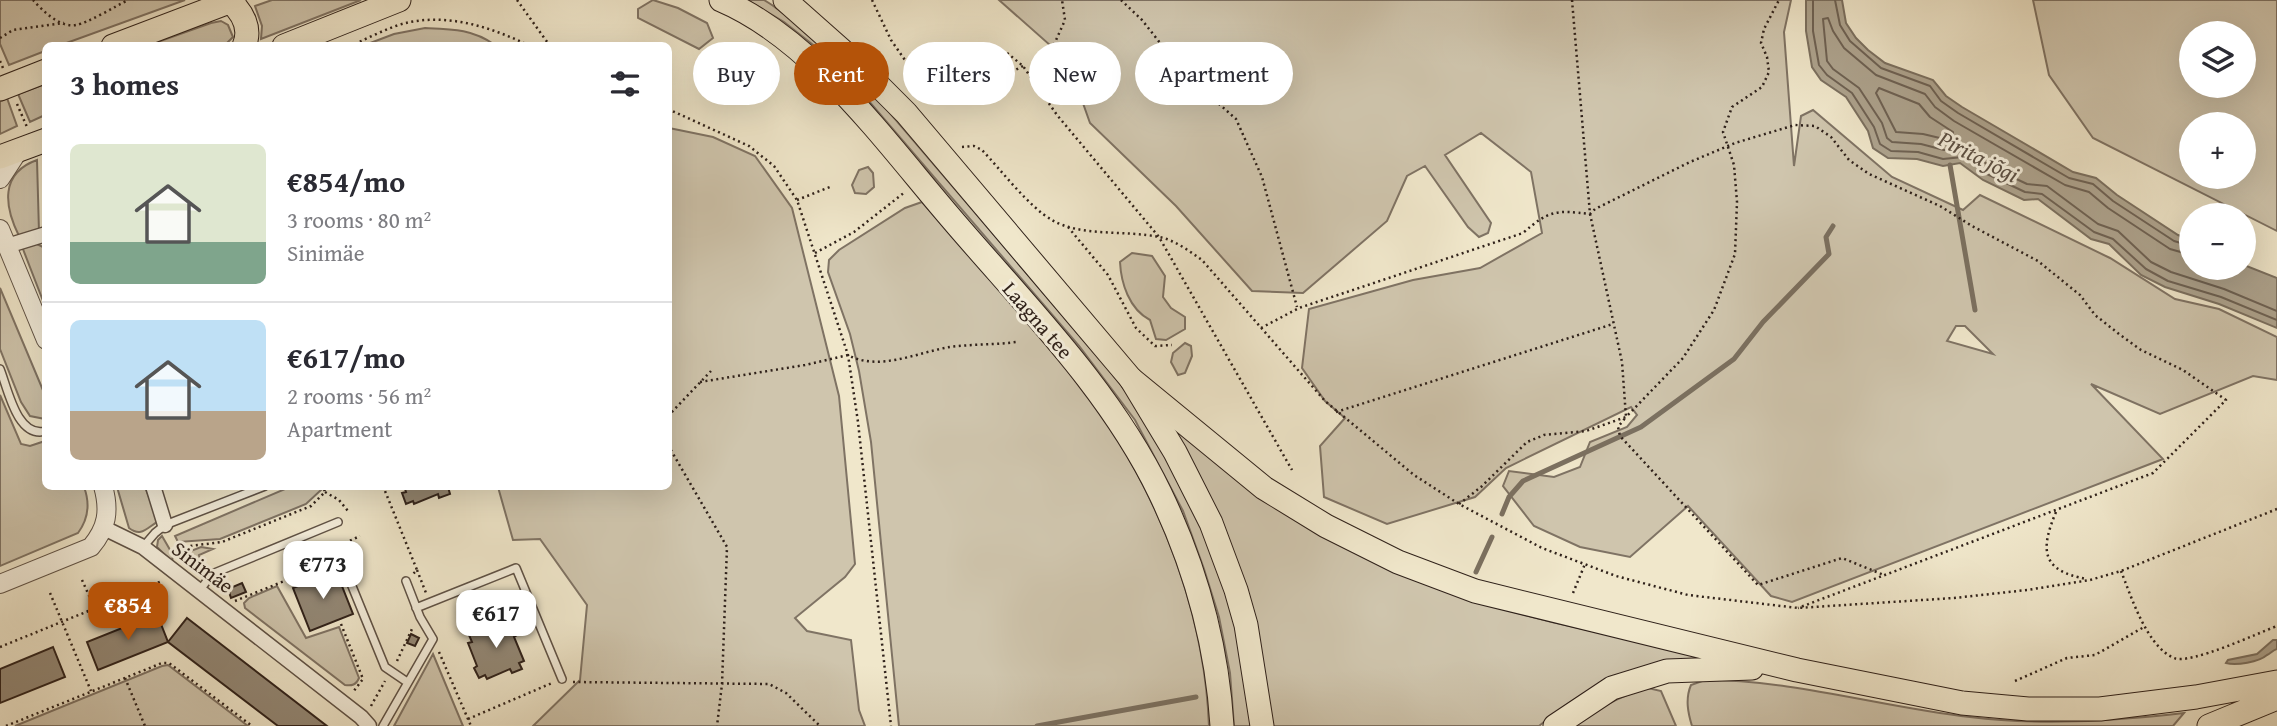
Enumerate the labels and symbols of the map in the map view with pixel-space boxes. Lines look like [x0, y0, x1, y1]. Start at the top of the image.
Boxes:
water label: Pirita jõgi [1932, 121, 2025, 190]
street label: Laagna tee [995, 274, 1081, 366]
street label: Sinimäe [165, 533, 241, 601]
pin: €773 [282, 542, 364, 601]
pin: €854 [87, 582, 169, 642]
pin: €617 [455, 590, 537, 650]

